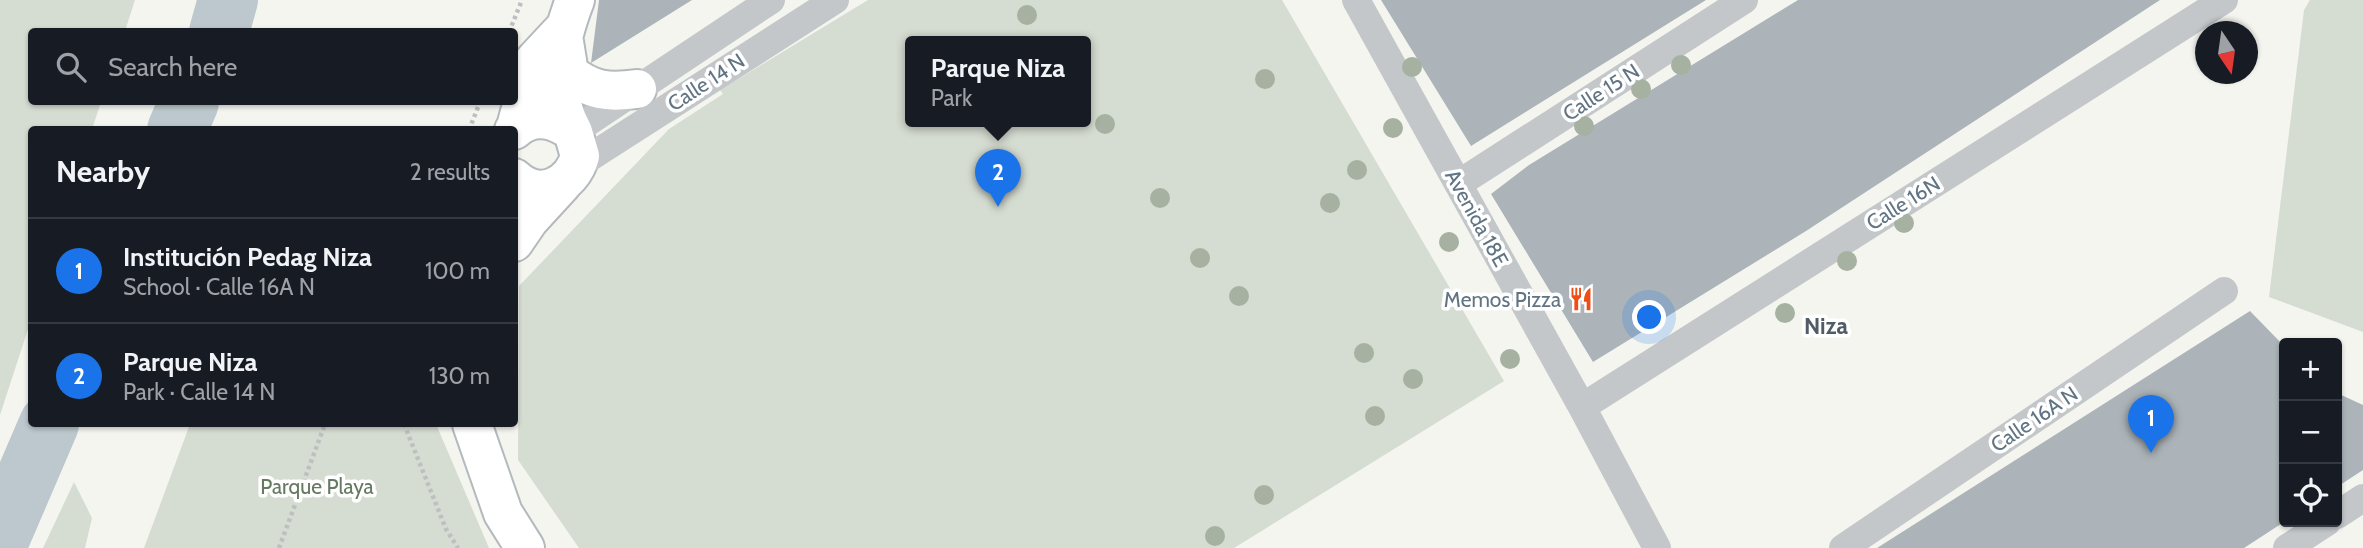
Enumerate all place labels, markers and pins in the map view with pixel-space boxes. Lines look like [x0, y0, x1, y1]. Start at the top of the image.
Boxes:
pin: 2 [975, 149, 1021, 207]
restaurant icon: Memos Pizza [1567, 285, 1595, 313]
place label: Memos Pizza [1444, 287, 1561, 312]
pin: 1 [2128, 395, 2174, 453]

